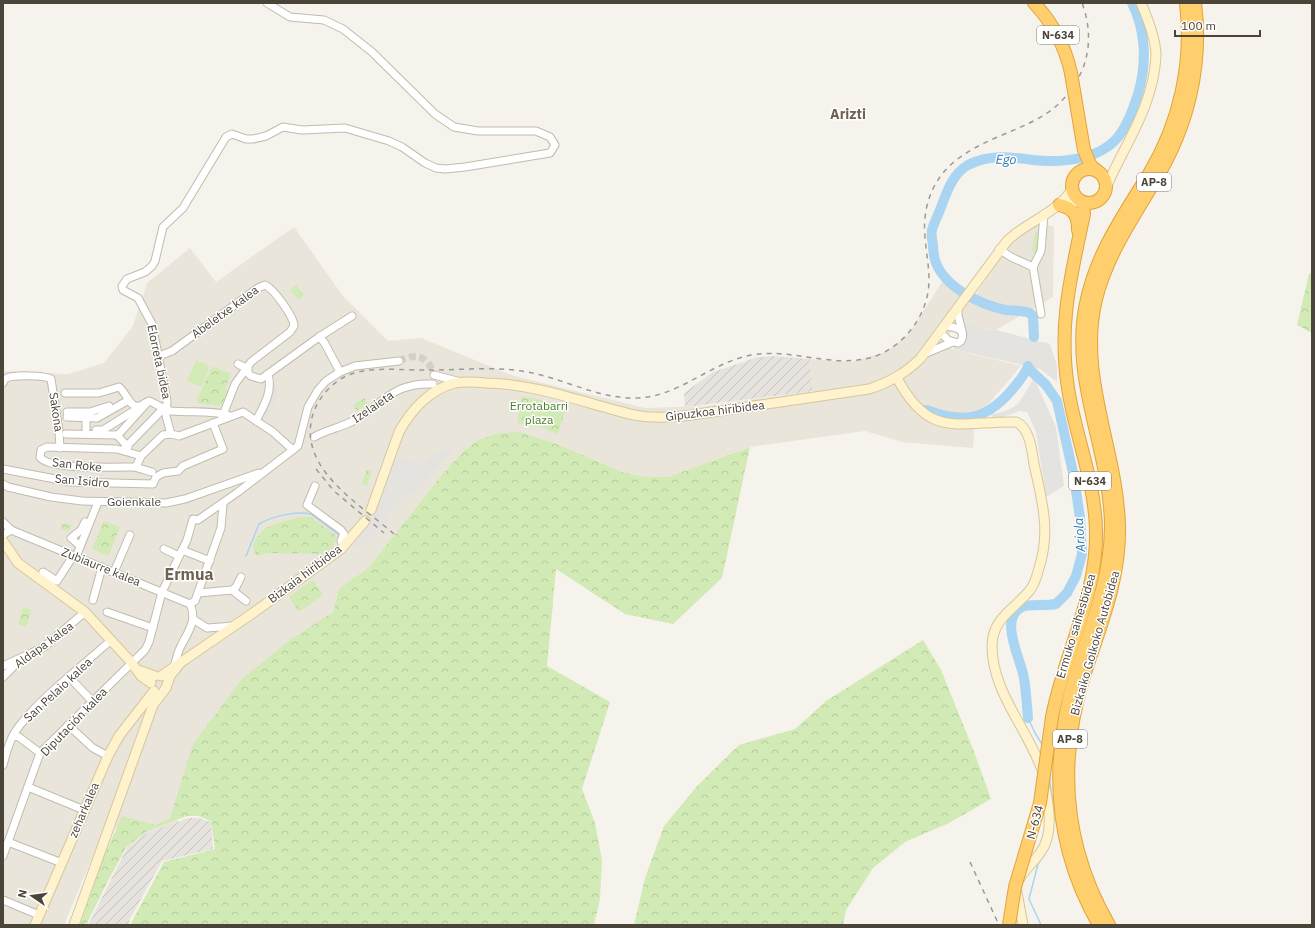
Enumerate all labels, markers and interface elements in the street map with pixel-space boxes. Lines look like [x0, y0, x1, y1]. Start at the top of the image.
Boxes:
scale bar [1175, 12, 1260, 38]
text: 100 m [1181, 18, 1216, 33]
road number: N-634 [1037, 26, 1079, 44]
district label: Arizti [830, 105, 866, 123]
water label: Ego [995, 151, 1017, 168]
road number: AP-8 [1137, 173, 1171, 191]
street label: Abeletxe kalea [188, 282, 262, 341]
street label: Elorreta bidea [144, 323, 175, 401]
street label: Izelaieta [349, 387, 397, 426]
street label: Sakona [46, 391, 67, 433]
street label: Gipuzkoa hiribidea [664, 397, 766, 424]
park label: Errotabarri plaza [510, 398, 568, 427]
street label: San Roke [51, 454, 103, 475]
street label: San Isidro [54, 471, 110, 490]
road number: N-634 [1069, 472, 1111, 490]
street label: Goienkale [107, 494, 161, 509]
water label: Ariola [1070, 517, 1089, 554]
street label: Bizkaia hiribidea [265, 541, 345, 606]
street label: Zubiaurre kalea [59, 544, 143, 589]
district label: Ermua [164, 564, 214, 584]
street label: Bizkaiko Golkoko Autobidea [1067, 568, 1123, 717]
street label: Ermuko saihesbidea [1052, 571, 1099, 680]
street label: Aldapa kalea [11, 618, 77, 671]
street label: San Pelaio kalea [20, 654, 95, 725]
street label: Diputación kalea [37, 684, 111, 759]
road number: AP-8 [1053, 730, 1087, 748]
street label: zeharkalea [65, 779, 102, 840]
street label: N-634 [1023, 803, 1046, 841]
north arrow [12, 876, 52, 916]
text: N [15, 888, 30, 899]

